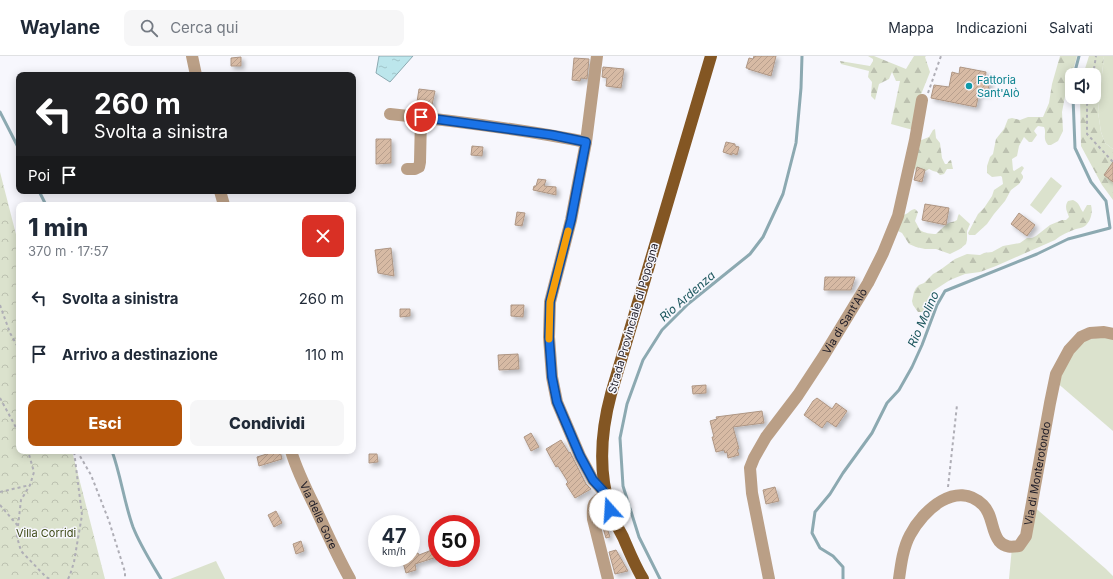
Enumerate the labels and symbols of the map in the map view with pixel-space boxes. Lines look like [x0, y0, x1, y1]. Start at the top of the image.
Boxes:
place label: Fattoria Sant'Alò [977, 73, 1020, 100]
marker: Fattoria Sant'Alò [964, 81, 974, 91]
pin [404, 100, 438, 134]
street label: Strada Provinciale di Popogna [605, 241, 661, 395]
water label: Rio Ardenza [656, 268, 718, 324]
street label: Via di Sant'Alò [819, 285, 870, 357]
water label: Rio Molino [904, 289, 942, 349]
street label: Via di Monterotondo [1021, 420, 1054, 527]
street label: Via delle Gore [297, 479, 340, 551]
position arrow [589, 489, 631, 531]
speed limit sign: 50 [428, 515, 480, 567]
park label: Villa Corridi [16, 526, 76, 540]

